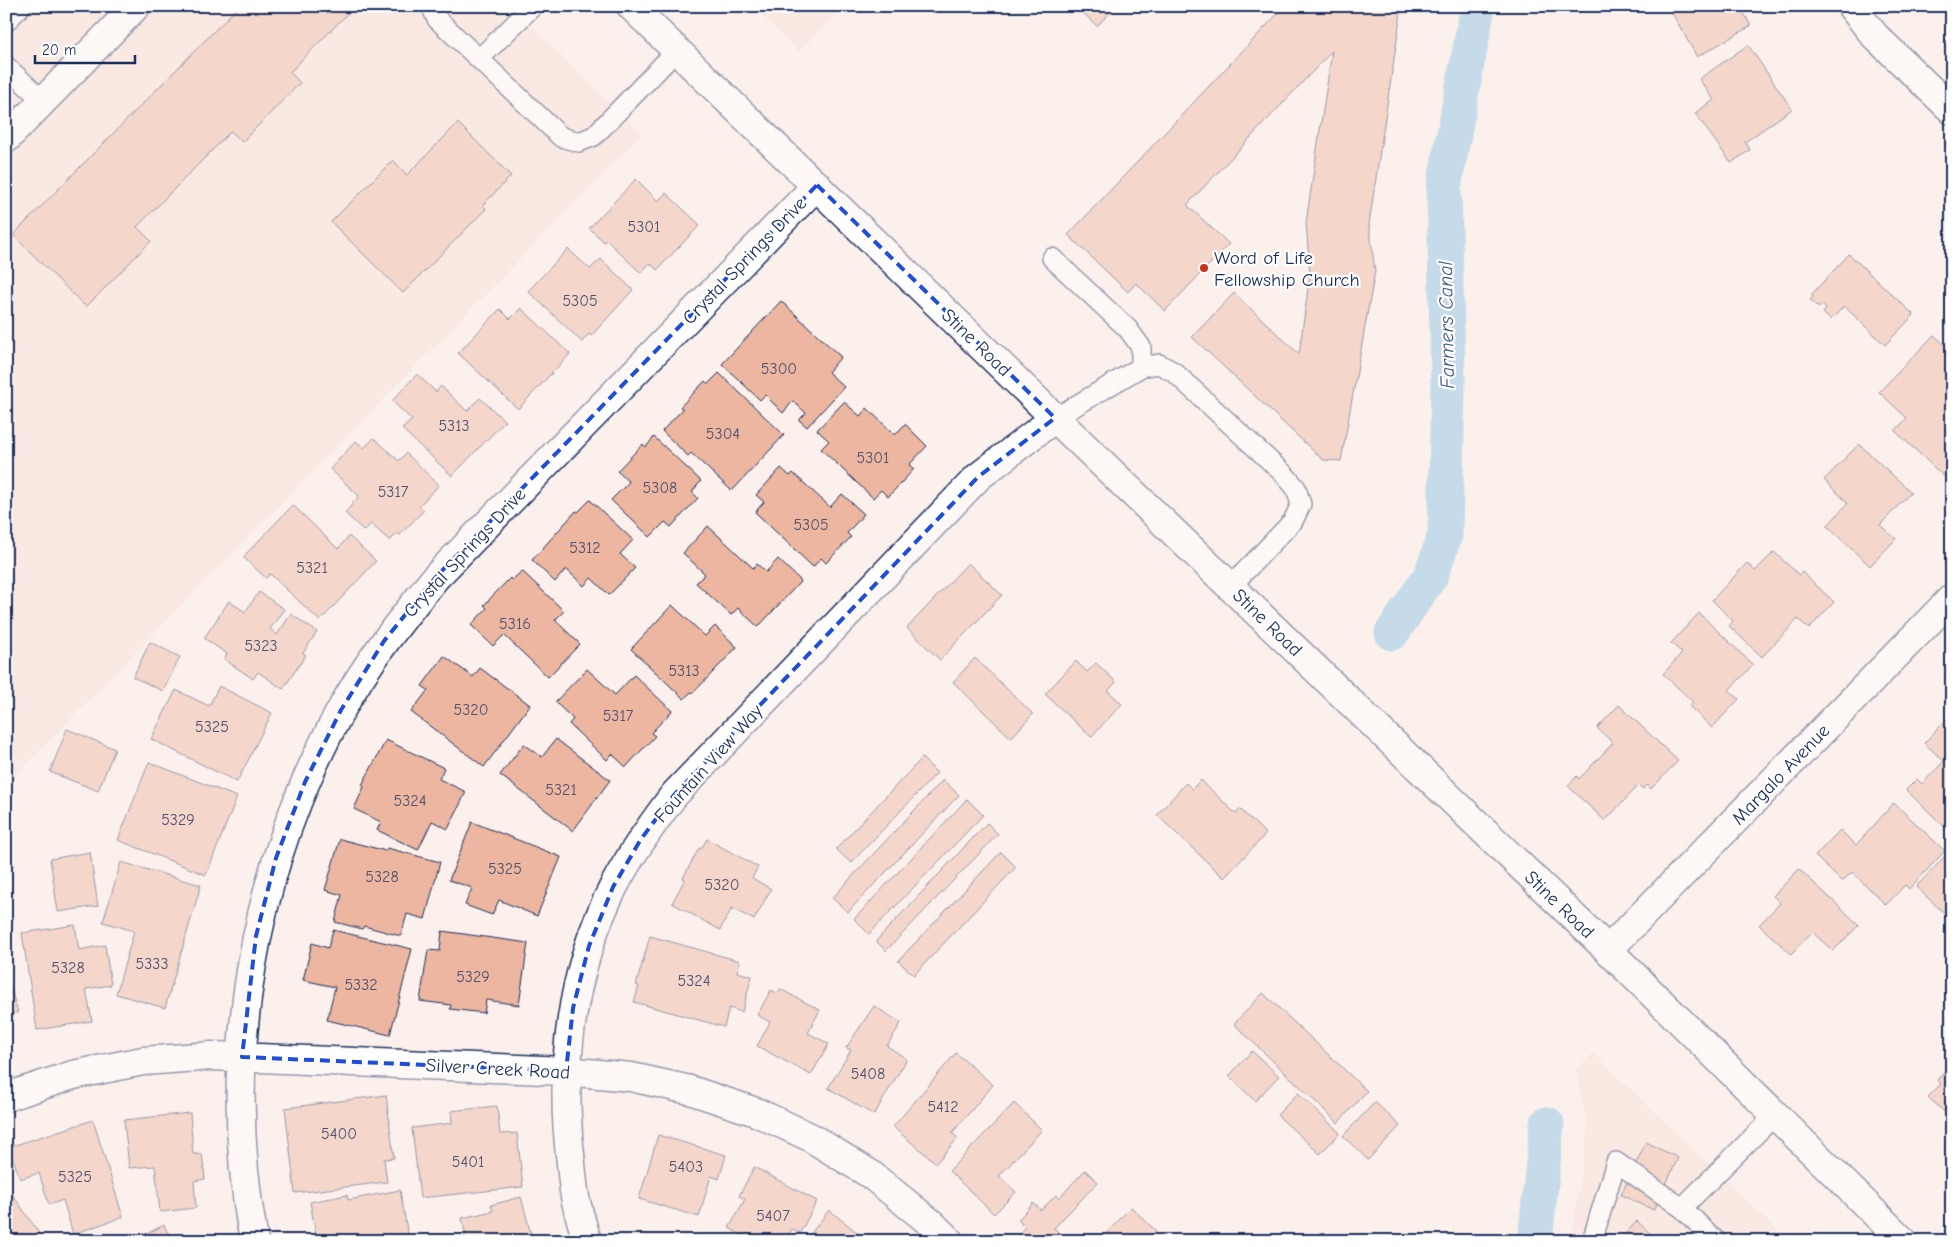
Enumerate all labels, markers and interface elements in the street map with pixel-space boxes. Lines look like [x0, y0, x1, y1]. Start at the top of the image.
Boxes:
scale bar [35, 32, 135, 64]
text: 20 m [42, 41, 76, 59]
street label: Crystal Springs Drive [678, 192, 811, 329]
house number: 5301 [628, 218, 660, 236]
place label: Word of Life Fellowship Church [1214, 247, 1360, 291]
water label: Farmers Canal [1434, 260, 1459, 389]
marker: Word of Life Fellowship Church [1198, 262, 1210, 274]
house number: 5305 [562, 292, 598, 310]
street label: Stine Road [937, 304, 1015, 381]
house number: 5300 [761, 360, 797, 378]
house number: 5313 [438, 417, 470, 435]
house number: 5304 [706, 425, 740, 443]
house number: 5301 [857, 449, 889, 467]
house number: 5308 [643, 479, 677, 497]
house number: 5317 [378, 483, 409, 501]
street label: Crystal Springs Drive [399, 483, 530, 622]
house number: 5305 [793, 516, 829, 534]
house number: 5312 [569, 539, 601, 557]
house number: 5321 [296, 559, 328, 577]
street label: Stine Road [1228, 584, 1306, 661]
house number: 5316 [499, 615, 531, 633]
house number: 5323 [244, 637, 278, 655]
house number: 5313 [668, 662, 700, 680]
street label: Fountain View Way [650, 700, 768, 827]
house number: 5320 [454, 701, 488, 719]
house number: 5317 [603, 707, 634, 725]
house number: 5325 [195, 718, 229, 736]
street label: Margalo Avenue [1727, 720, 1834, 829]
house number: 5321 [545, 781, 577, 799]
house number: 5324 [394, 792, 426, 810]
house number: 5329 [161, 811, 195, 829]
house number: 5325 [488, 860, 522, 878]
street label: Stine Road [1520, 866, 1598, 943]
house number: 5328 [365, 868, 399, 886]
house number: 5320 [705, 876, 739, 894]
house number: 5333 [136, 955, 168, 973]
house number: 5328 [51, 959, 85, 977]
house number: 5329 [456, 968, 490, 986]
house number: 5324 [678, 972, 710, 990]
house number: 5332 [344, 976, 378, 994]
street label: Silver Creek Road [425, 1054, 571, 1084]
house number: 5408 [851, 1065, 885, 1083]
house number: 5412 [927, 1098, 959, 1116]
house number: 5400 [321, 1125, 357, 1143]
house number: 5401 [452, 1153, 484, 1171]
house number: 5403 [669, 1158, 703, 1176]
house number: 5325 [58, 1168, 92, 1186]
house number: 5407 [756, 1207, 790, 1225]

